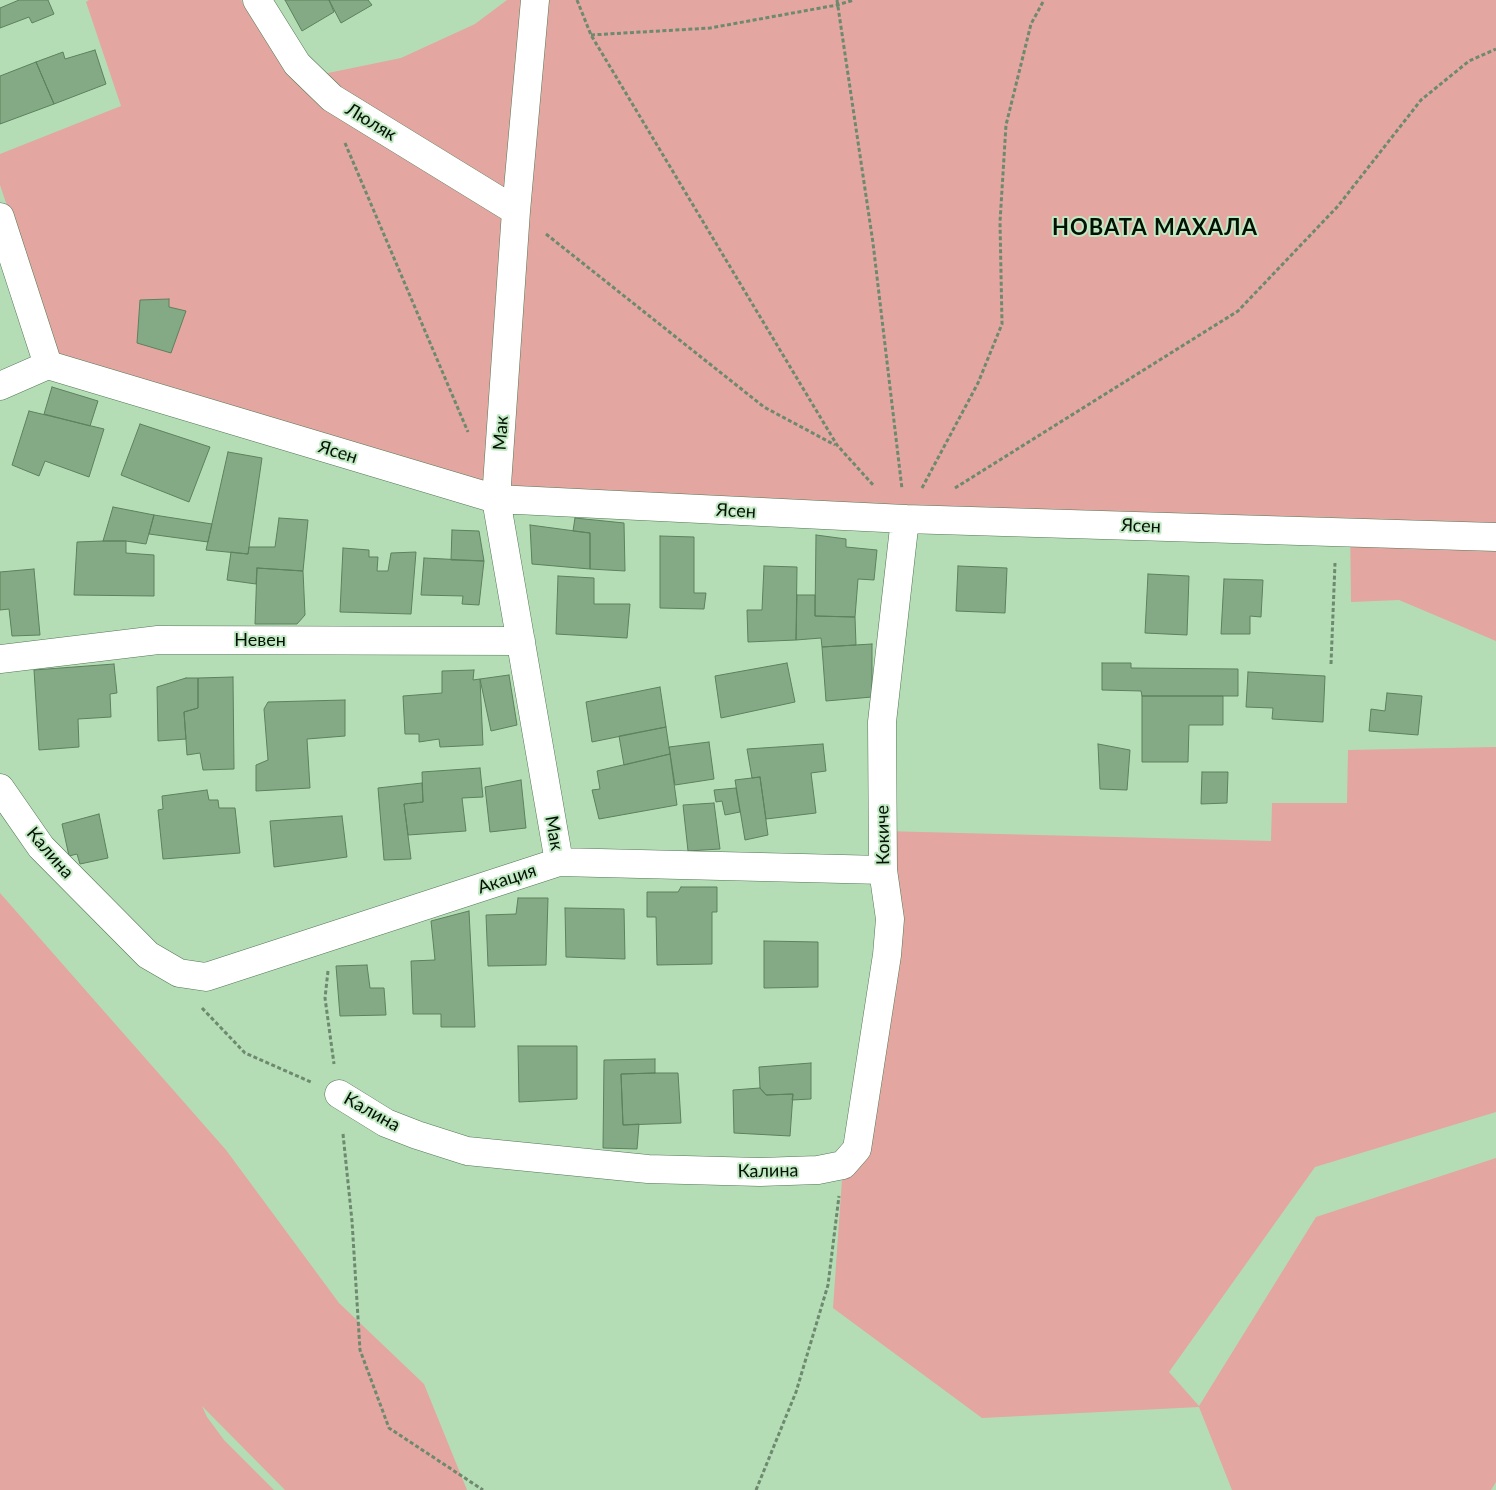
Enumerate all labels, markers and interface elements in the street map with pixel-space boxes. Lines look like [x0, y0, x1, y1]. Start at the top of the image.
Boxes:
street label: Люляк [342, 98, 400, 146]
district label: НОВАТА МАХАЛА [1050, 215, 1260, 241]
street label: Мак [489, 415, 513, 451]
street label: Ясен [316, 436, 360, 468]
street label: Ясен [716, 499, 756, 523]
street label: Ясен [1121, 515, 1161, 537]
street label: Невен [234, 629, 286, 651]
street label: Кокиче [872, 805, 894, 865]
street label: Мак [540, 814, 568, 852]
street label: Калина [22, 823, 78, 883]
street label: Акация [475, 859, 539, 899]
street label: Калина [340, 1088, 404, 1136]
street label: Калина [737, 1160, 799, 1182]

